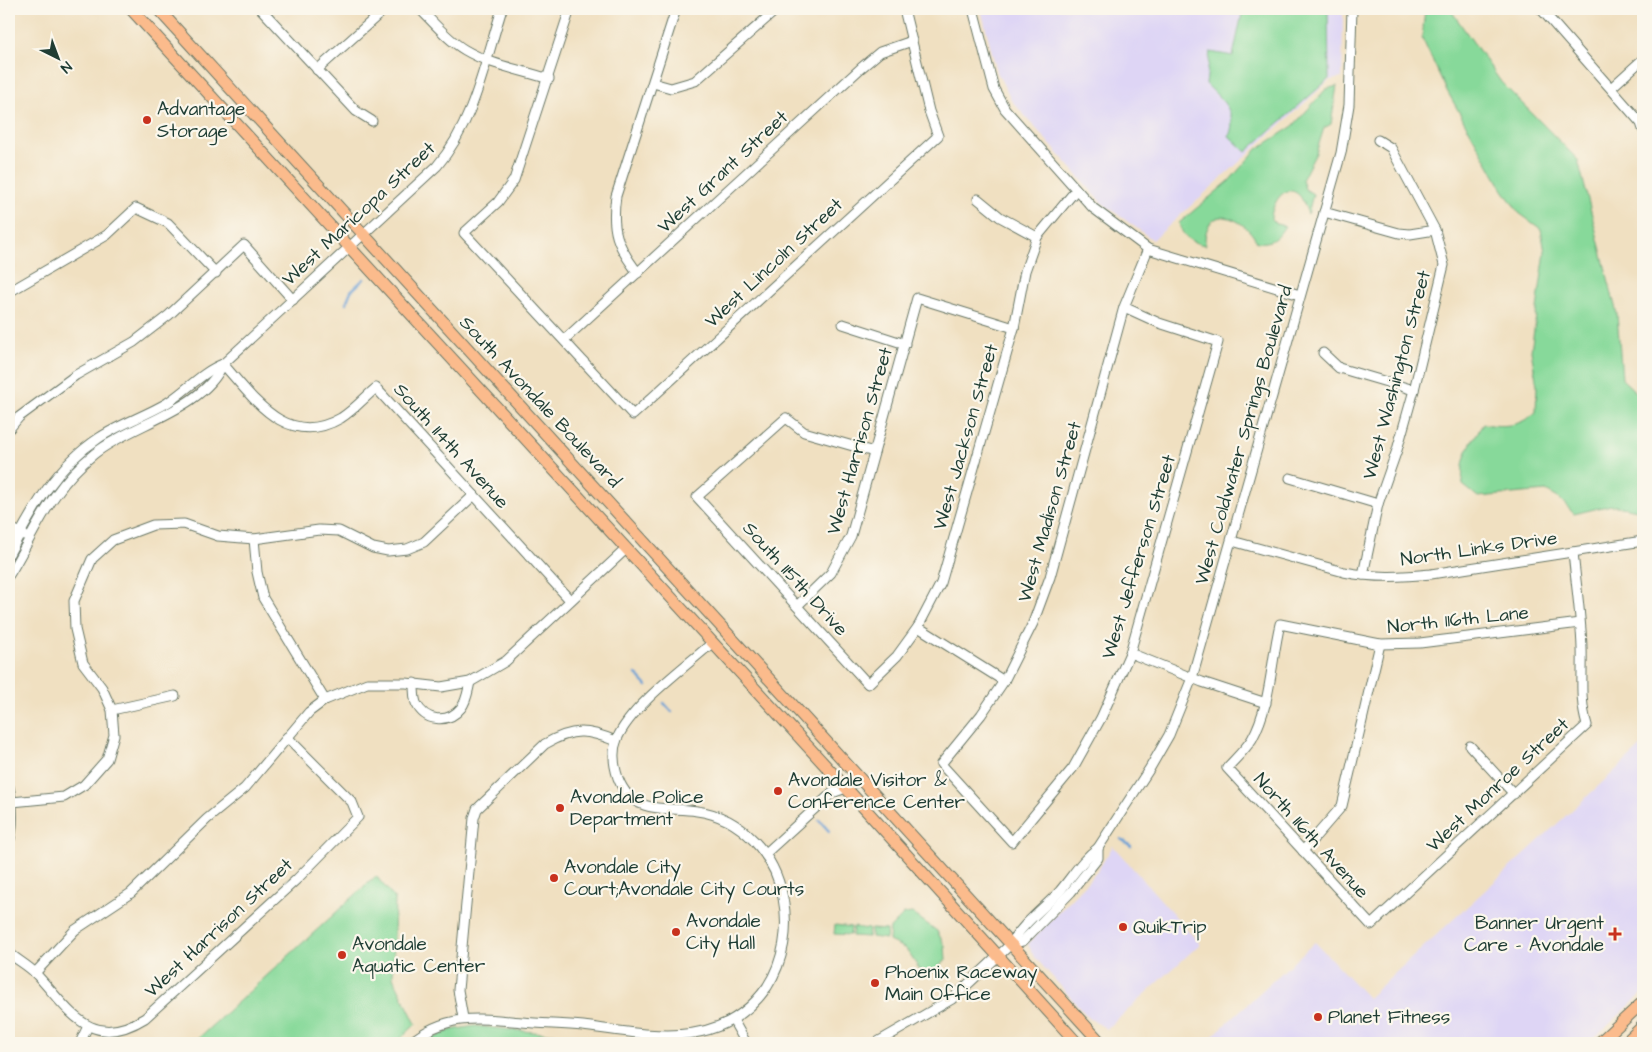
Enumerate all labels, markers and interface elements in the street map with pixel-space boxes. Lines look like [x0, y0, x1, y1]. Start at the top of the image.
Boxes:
north arrow [32, 32, 82, 82]
text: N [56, 57, 76, 77]
place label: Advantage Storage [157, 96, 245, 146]
street label: West Grant Street [652, 104, 794, 240]
marker: Advantage Storage [141, 114, 153, 126]
street label: West Maricopa Street [276, 135, 442, 292]
street label: West Lincoln Street [699, 192, 849, 334]
street label: West Washington Street [1356, 267, 1439, 483]
street label: West Coldwater Springs Boulevard [1188, 282, 1301, 588]
street label: South Avondale Boulevard [453, 310, 627, 494]
street label: West Jackson Street [927, 341, 1006, 533]
street label: West Harrison Street [820, 344, 900, 538]
street label: South 114th Avenue [387, 377, 515, 515]
street label: West Madison Street [1011, 418, 1089, 606]
street label: West Jefferson Street [1095, 451, 1183, 663]
street label: South 115th Drive [736, 516, 854, 642]
street label: North Links Drive [1399, 525, 1559, 573]
street label: North 116th Lane [1386, 599, 1530, 641]
street label: West Monroe Street [1421, 711, 1576, 858]
place label: Avondale Visitor & Conference Center [788, 767, 966, 816]
street label: North 116th Avenue [1247, 767, 1375, 905]
place label: Avondale Police Department [570, 784, 703, 833]
marker: Avondale Visitor & Conference Center [772, 785, 784, 797]
marker: Avondale Police Department [554, 802, 566, 814]
street label: West Harrison Street [139, 852, 299, 1004]
place label: Avondale City Court;Avondale City Courts [564, 854, 804, 904]
marker: Avondale City Court;Avondale City Courts [548, 872, 560, 884]
place label: Avondale City Hall [686, 908, 761, 958]
place label: Banner Urgent Care - Avondale [1464, 910, 1604, 959]
place label: QuikTrip [1133, 914, 1207, 941]
marker: QuikTrip [1117, 921, 1129, 933]
marker: Avondale City Hall [670, 926, 682, 938]
marker: Banner Urgent Care - Avondale [1608, 927, 1622, 941]
place label: Avondale Aquatic Center [352, 931, 486, 980]
marker: Avondale Aquatic Center [336, 949, 348, 961]
place label: Phoenix Raceway Main Office [885, 959, 1038, 1008]
marker: Phoenix Raceway Main Office [869, 977, 881, 989]
place label: Planet Fitness [1328, 1004, 1450, 1031]
marker: Planet Fitness [1312, 1011, 1324, 1023]

